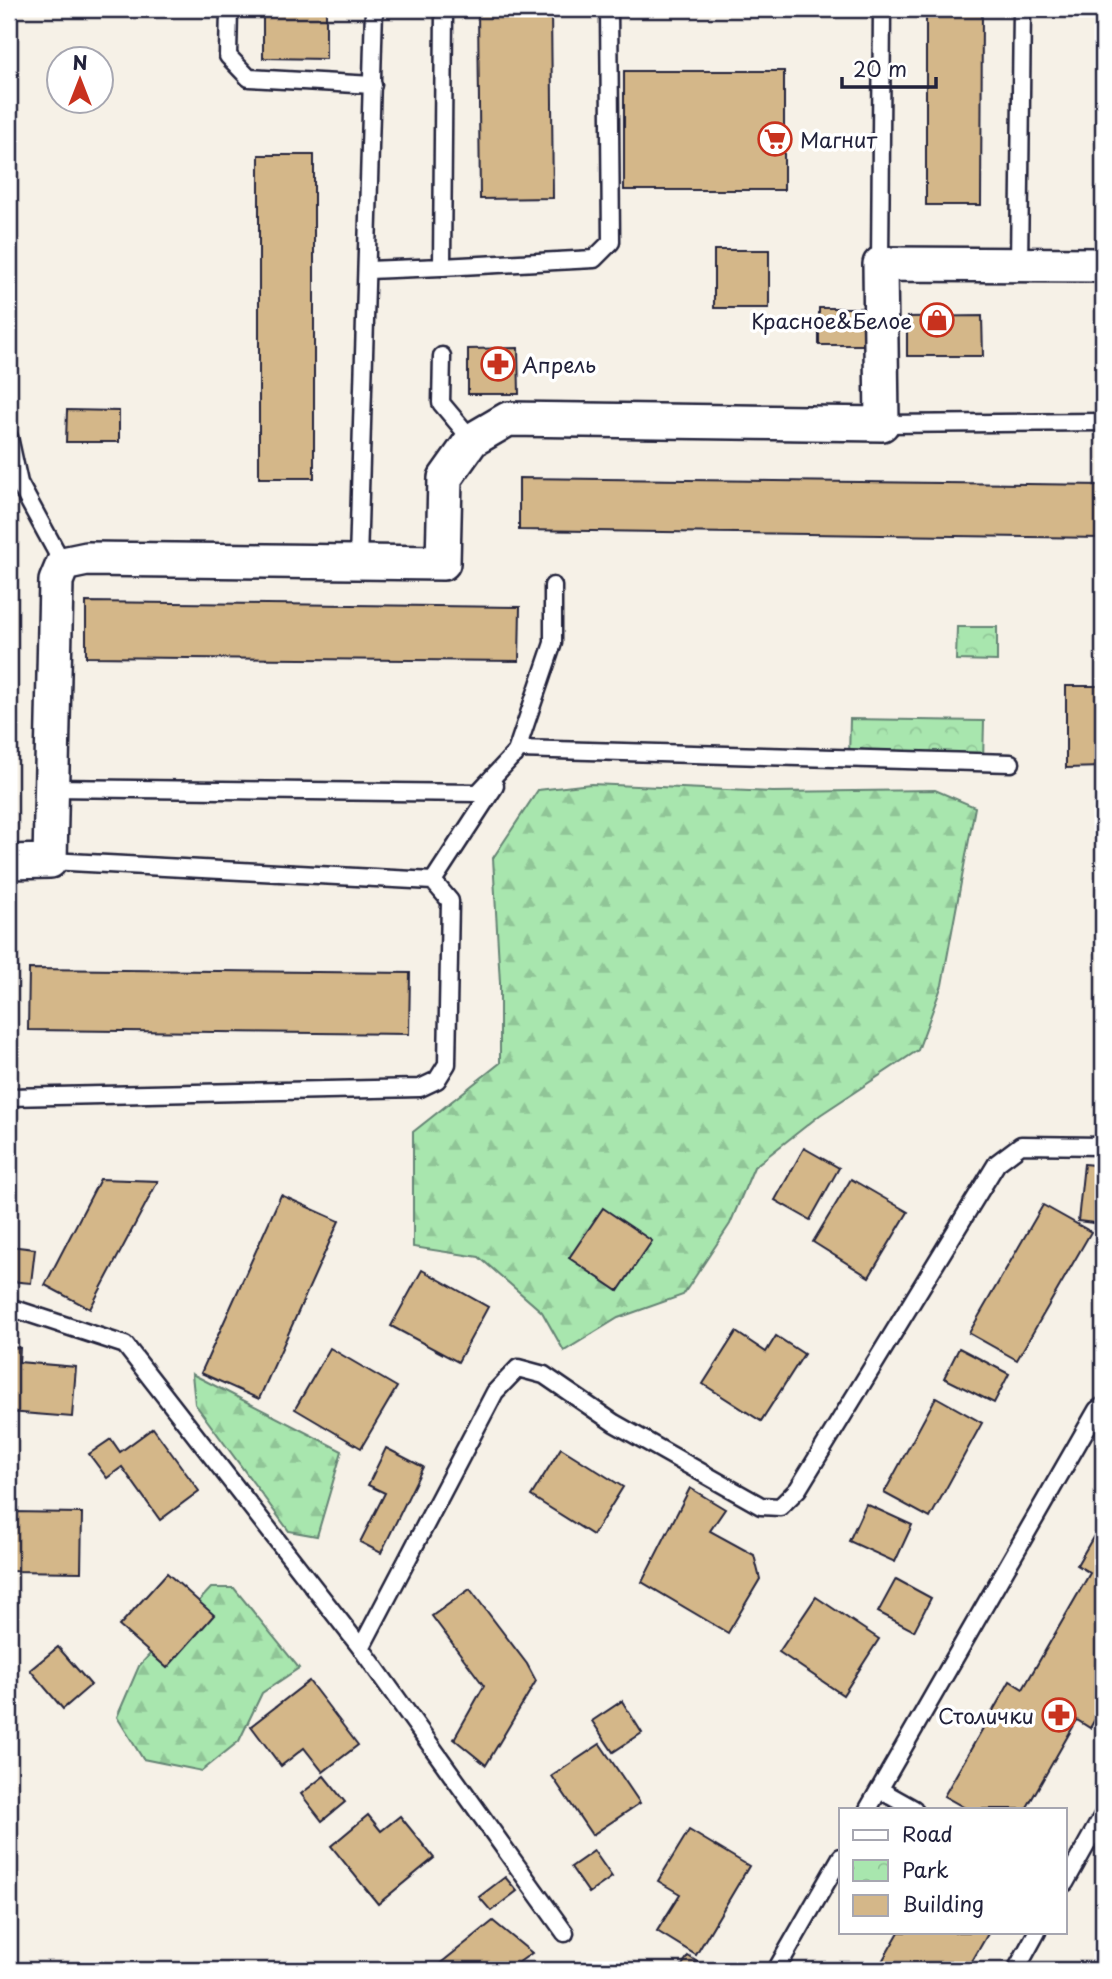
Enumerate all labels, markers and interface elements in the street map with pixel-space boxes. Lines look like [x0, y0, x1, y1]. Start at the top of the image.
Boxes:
north arrow [46, 46, 116, 116]
scale bar [842, 46, 937, 90]
text: N [72, 48, 88, 76]
text: 20 m [853, 52, 907, 84]
supermarket icon: Магнит [756, 120, 794, 158]
place label: Магнит [800, 123, 877, 155]
shop icon: Красное&Белое [918, 301, 956, 339]
place label: Красное&Белое [751, 304, 912, 336]
pharmacy icon: Апрель [479, 345, 517, 383]
place label: Апрель [522, 348, 596, 380]
pharmacy icon: Столички [1040, 1696, 1078, 1734]
place label: Столички [938, 1699, 1034, 1731]
legend [839, 1808, 1066, 1934]
text: Road [902, 1817, 953, 1849]
text: Park [902, 1853, 949, 1885]
text: Building [902, 1887, 984, 1919]

